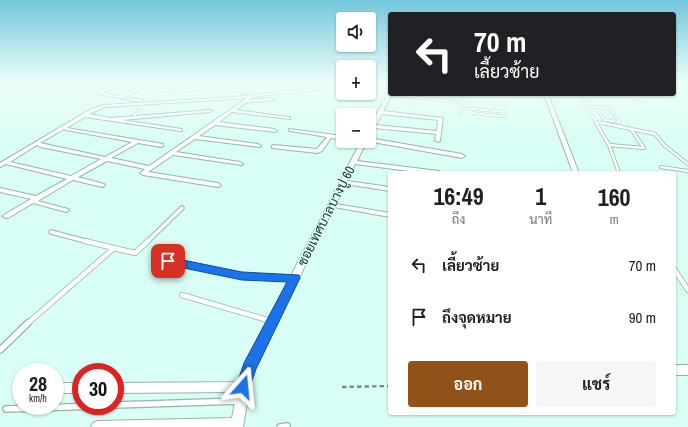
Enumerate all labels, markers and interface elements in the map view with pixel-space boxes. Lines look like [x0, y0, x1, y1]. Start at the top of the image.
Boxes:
map controls [336, 12, 376, 148]
button: sound [336, 12, 376, 52]
text: 70 m [474, 23, 526, 61]
icon: left [408, 28, 460, 80]
text: เลี้ยวซ้าย [474, 59, 540, 84]
button: + [336, 60, 376, 100]
button: − [336, 108, 376, 148]
street label: ซอยเทศบาลบางปู 60 [294, 163, 359, 269]
text: 16:49 [433, 180, 484, 212]
text: 1 [535, 180, 546, 212]
text: 160 [598, 181, 631, 213]
text: ถึง [452, 211, 465, 228]
text: นาที [529, 211, 552, 228]
text: m [610, 211, 619, 228]
pin [151, 244, 185, 278]
icon: arrive [157, 250, 179, 272]
icon: left [408, 254, 430, 276]
text: เลี้ยวซ้าย [442, 255, 499, 276]
text: 70 m [629, 255, 656, 276]
icon: arrive [408, 306, 430, 328]
text: ถึงจุดหมาย [442, 307, 512, 328]
text: 90 m [629, 307, 656, 328]
button: ออก [408, 361, 528, 407]
button: แชร์ [536, 361, 656, 407]
speed limit sign: 30 [72, 363, 124, 415]
position arrow [222, 366, 264, 408]
text: 28 [29, 370, 47, 397]
text: km/h [29, 392, 47, 405]

